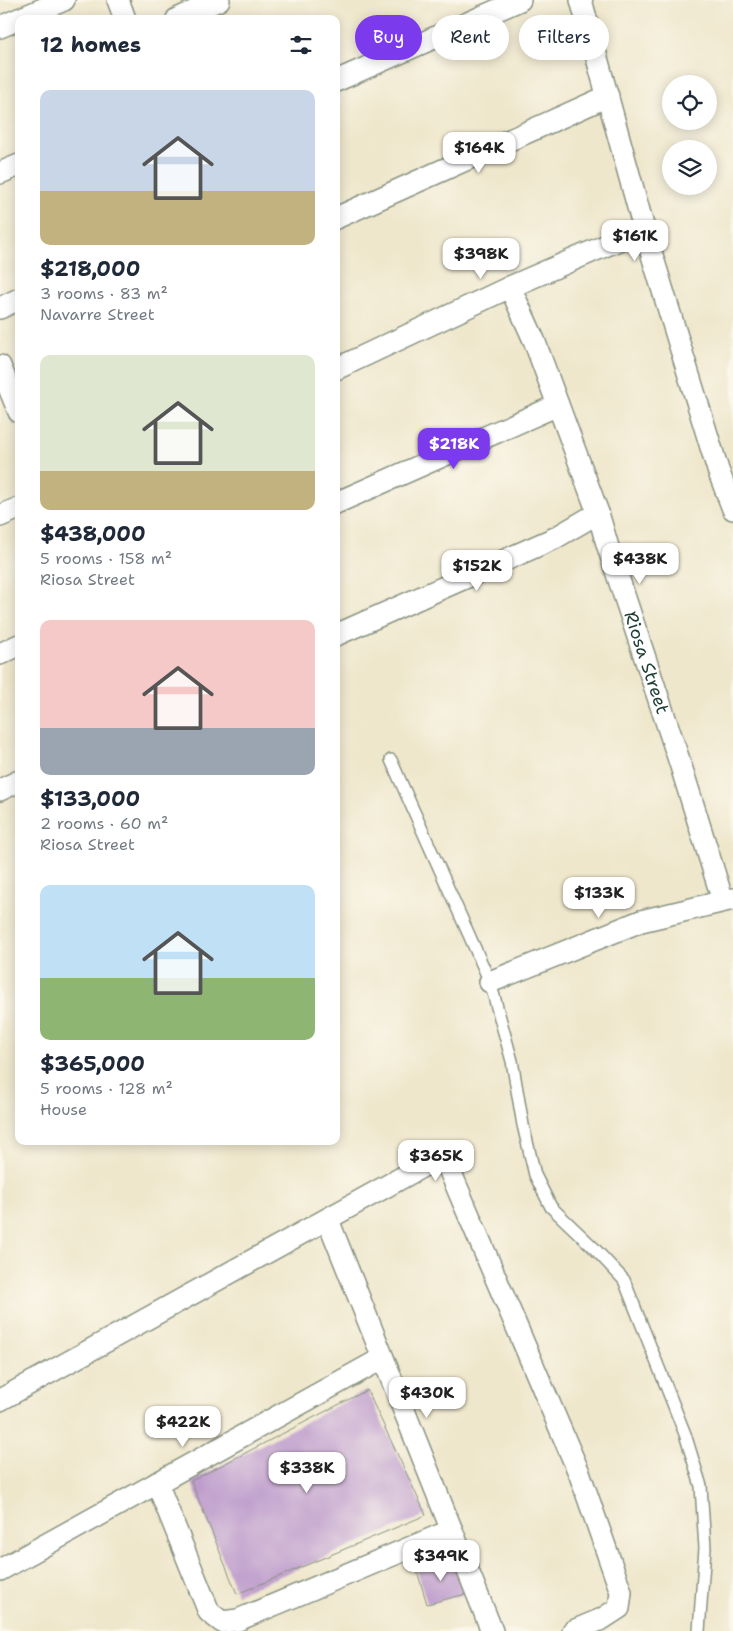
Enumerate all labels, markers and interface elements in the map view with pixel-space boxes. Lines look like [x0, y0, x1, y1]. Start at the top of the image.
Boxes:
chip: Buy [355, 15, 422, 60]
chip: Rent [432, 15, 509, 60]
chip: Filters [519, 15, 609, 60]
text: 12 homes [40, 31, 141, 59]
icon: filters [287, 31, 315, 59]
map controls [662, 75, 717, 195]
button: locate [662, 75, 717, 130]
icon: home [133, 123, 223, 213]
pin: $164K [444, 132, 514, 174]
text: $164K [454, 137, 504, 158]
button: layers [662, 140, 717, 195]
pin: $161K [600, 220, 670, 262]
text: $161K [612, 225, 658, 246]
pin: $398K [446, 238, 516, 280]
text: $398K [454, 243, 508, 264]
text: $218,000 [40, 255, 140, 283]
text: 3 rooms · 83 m² [40, 283, 168, 304]
text: Navarre Street [40, 304, 155, 325]
icon: home [133, 388, 223, 478]
pin: $218K [419, 428, 489, 470]
text: $218K [429, 433, 479, 454]
text: $438,000 [40, 520, 146, 548]
pin: $438K [605, 542, 675, 585]
text: 5 rooms · 158 m² [40, 548, 172, 569]
text: $438K [613, 548, 667, 569]
pin: $152K [442, 550, 512, 592]
text: $152K [452, 555, 502, 576]
text: Riosa Street [40, 569, 135, 590]
street label: Riosa Street [618, 608, 675, 717]
icon: home [133, 653, 223, 743]
text: $133,000 [40, 785, 140, 813]
text: 2 rooms · 60 m² [40, 813, 168, 834]
text: Riosa Street [40, 834, 135, 855]
pin: $133K [564, 876, 634, 919]
text: $133K [574, 882, 624, 903]
icon: home [133, 918, 223, 1008]
text: $365,000 [40, 1050, 145, 1078]
text: 5 rooms · 128 m² [40, 1078, 173, 1099]
text: House [40, 1099, 87, 1120]
pin: $365K [401, 1140, 471, 1182]
text: $365K [409, 1145, 463, 1166]
pin: $430K [392, 1376, 462, 1419]
text: $430K [400, 1382, 454, 1403]
pin: $422K [148, 1406, 218, 1448]
text: $422K [156, 1411, 210, 1432]
pin: $338K [272, 1452, 342, 1494]
text: $338K [280, 1457, 334, 1478]
pin: $349K [406, 1540, 476, 1582]
text: $349K [414, 1545, 468, 1566]

